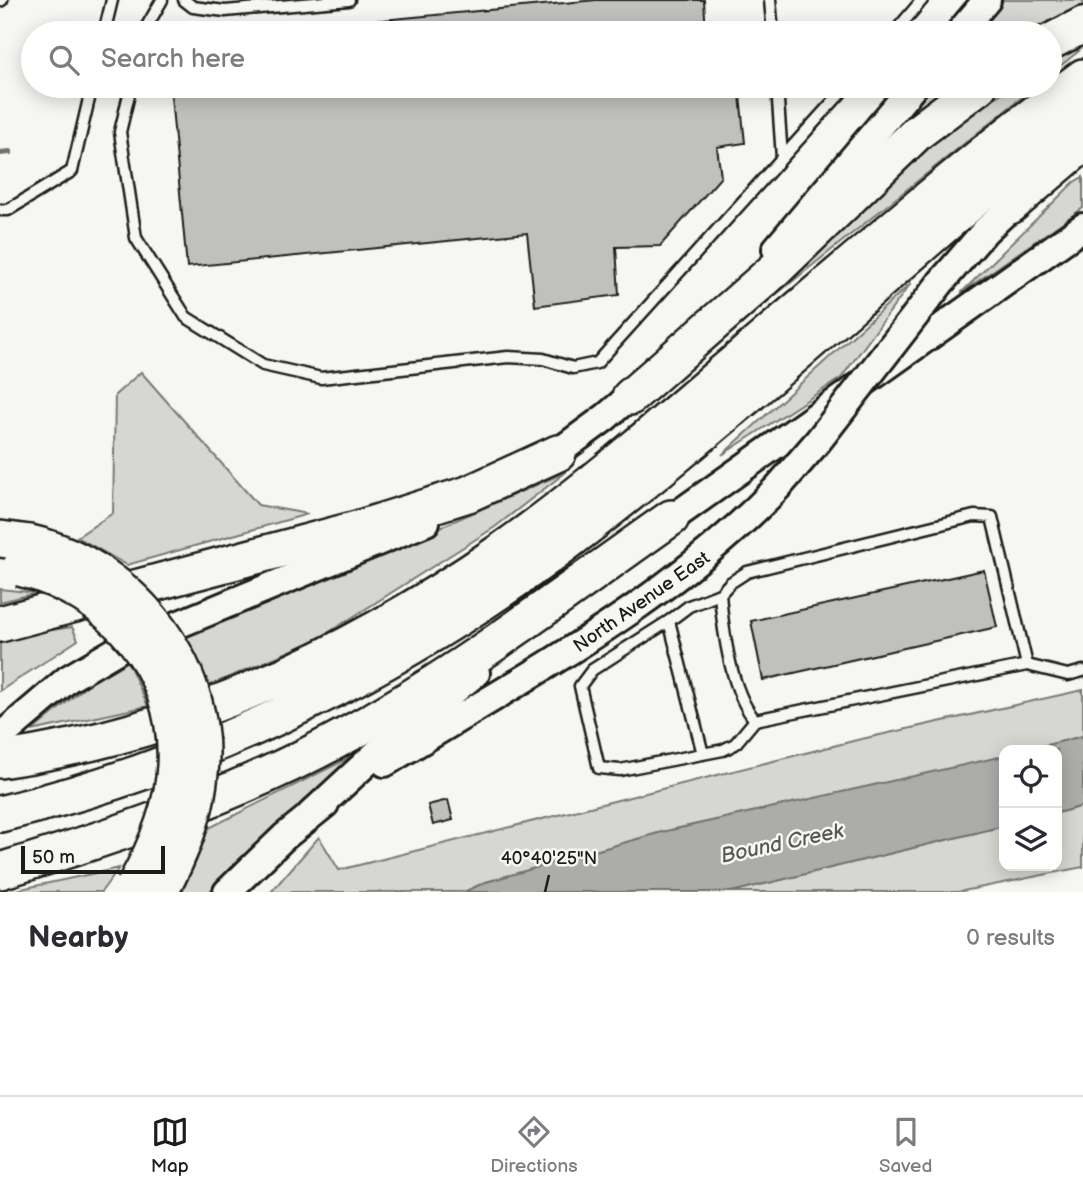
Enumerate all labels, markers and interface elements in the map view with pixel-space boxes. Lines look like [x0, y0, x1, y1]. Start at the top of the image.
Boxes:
search box [21, 21, 1062, 98]
icon: search [45, 41, 83, 79]
text: Search here [101, 44, 245, 75]
street label: North Avenue East [569, 547, 715, 658]
map controls [999, 745, 1062, 871]
button: locate [999, 745, 1062, 808]
button: layers [999, 808, 1062, 871]
water label: Bound Creek [718, 818, 846, 869]
scale bar [21, 843, 164, 875]
text: 50 m [32, 846, 75, 869]
text: 40°40'25"N [501, 848, 597, 869]
text: Nearby [28, 920, 128, 956]
text: 0 results [966, 924, 1055, 952]
tab: Map [151, 1113, 189, 1178]
tab: Directions [490, 1113, 578, 1178]
tab: Saved [879, 1113, 932, 1178]

